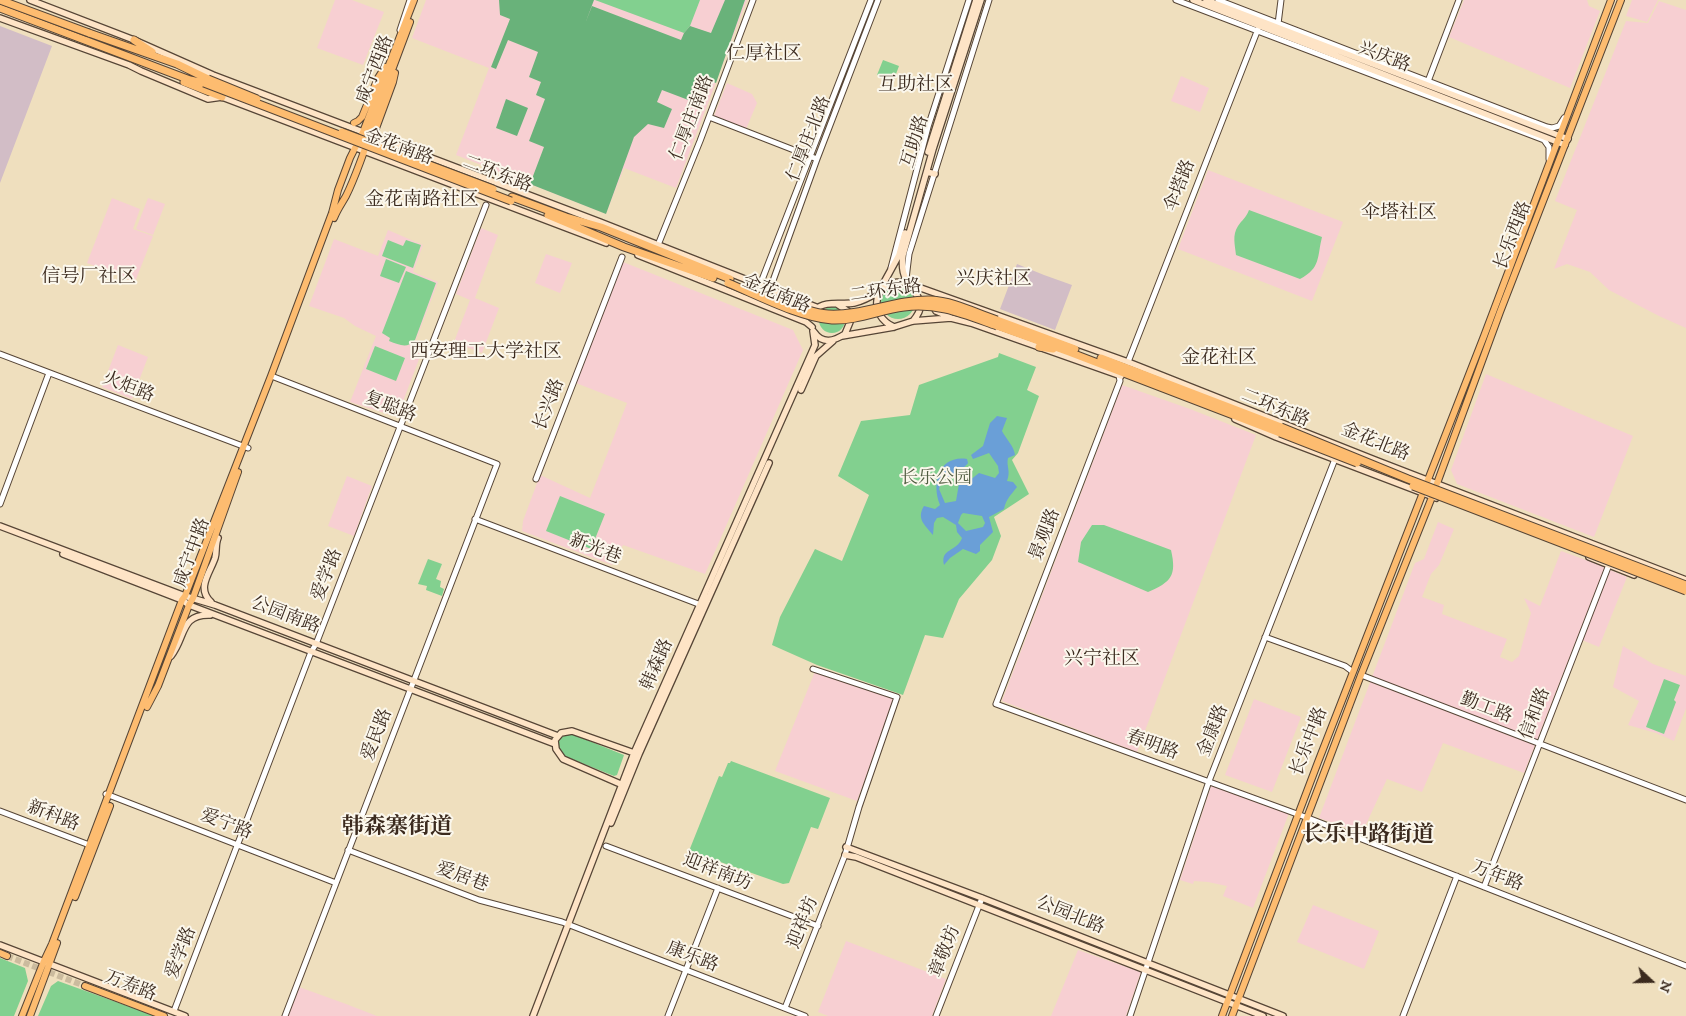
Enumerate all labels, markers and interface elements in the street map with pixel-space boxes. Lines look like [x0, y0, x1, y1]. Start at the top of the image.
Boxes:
street label: 咸宁西路 [353, 33, 399, 107]
street label: 兴庆路 [1355, 38, 1413, 78]
district label: 仁厚社区 [726, 44, 802, 66]
street label: 仁厚庄南路 [667, 72, 719, 164]
district label: 互助社区 [878, 75, 954, 97]
street label: 仁厚庄北路 [784, 93, 836, 185]
street label: 互助路 [898, 113, 934, 171]
street label: 金花南路 [360, 126, 436, 170]
street label: 二环东路 [460, 152, 534, 198]
street label: 伞塔路 [1161, 157, 1201, 215]
district label: 金花南路社区 [365, 190, 479, 212]
street label: 长乐西路 [1491, 199, 1537, 273]
district label: 伞塔社区 [1361, 203, 1437, 225]
district label: 信号厂社区 [42, 267, 136, 289]
district label: 兴庆社区 [956, 269, 1032, 291]
street label: 金花南路 [739, 271, 813, 319]
street label: 二环东路 [849, 276, 923, 308]
district label: 西安理工大学社区 [410, 342, 562, 364]
district label: 金花社区 [1181, 348, 1257, 370]
street label: 火炬路 [99, 368, 157, 408]
street label: 长兴路 [530, 376, 570, 434]
street label: 二环东路 [1238, 386, 1312, 432]
street label: 复聪路 [361, 388, 419, 428]
street label: 金花北路 [1338, 420, 1412, 466]
park label: 长乐公园 [900, 468, 972, 490]
street label: 景观路 [1026, 506, 1066, 564]
street label: 咸宁中路 [171, 515, 215, 591]
street label: 新光巷 [566, 530, 624, 570]
street label: 爱学路 [308, 546, 348, 604]
street label: 公园南路 [248, 593, 322, 639]
street label: 韩森路 [637, 636, 679, 694]
district label: 兴宁社区 [1064, 649, 1140, 671]
street label: 信和路 [1516, 685, 1556, 743]
street label: 勤工路 [1457, 689, 1515, 729]
street label: 金康路 [1194, 702, 1234, 760]
street label: 长乐中路 [1287, 705, 1333, 779]
street label: 爱民路 [358, 706, 398, 764]
street label: 春明路 [1123, 727, 1181, 765]
street label: 新科路 [24, 797, 82, 837]
street label: 爱宁路 [197, 805, 255, 845]
district label: 韩森寨街道 [342, 815, 452, 841]
district label: 长乐中路街道 [1302, 823, 1434, 849]
street label: 迎祥南坊 [680, 850, 754, 896]
street label: 万年路 [1468, 857, 1526, 897]
street label: 爱居巷 [433, 859, 491, 897]
street label: 公园北路 [1033, 893, 1107, 939]
street label: 迎祥坊 [784, 894, 824, 952]
street label: 章敬坊 [926, 923, 966, 981]
street label: 爱学路 [162, 924, 202, 982]
street label: 康乐路 [663, 938, 721, 978]
north arrow [1626, 956, 1676, 1006]
street label: 万寿路 [101, 967, 159, 1007]
text: N [1655, 978, 1675, 995]

